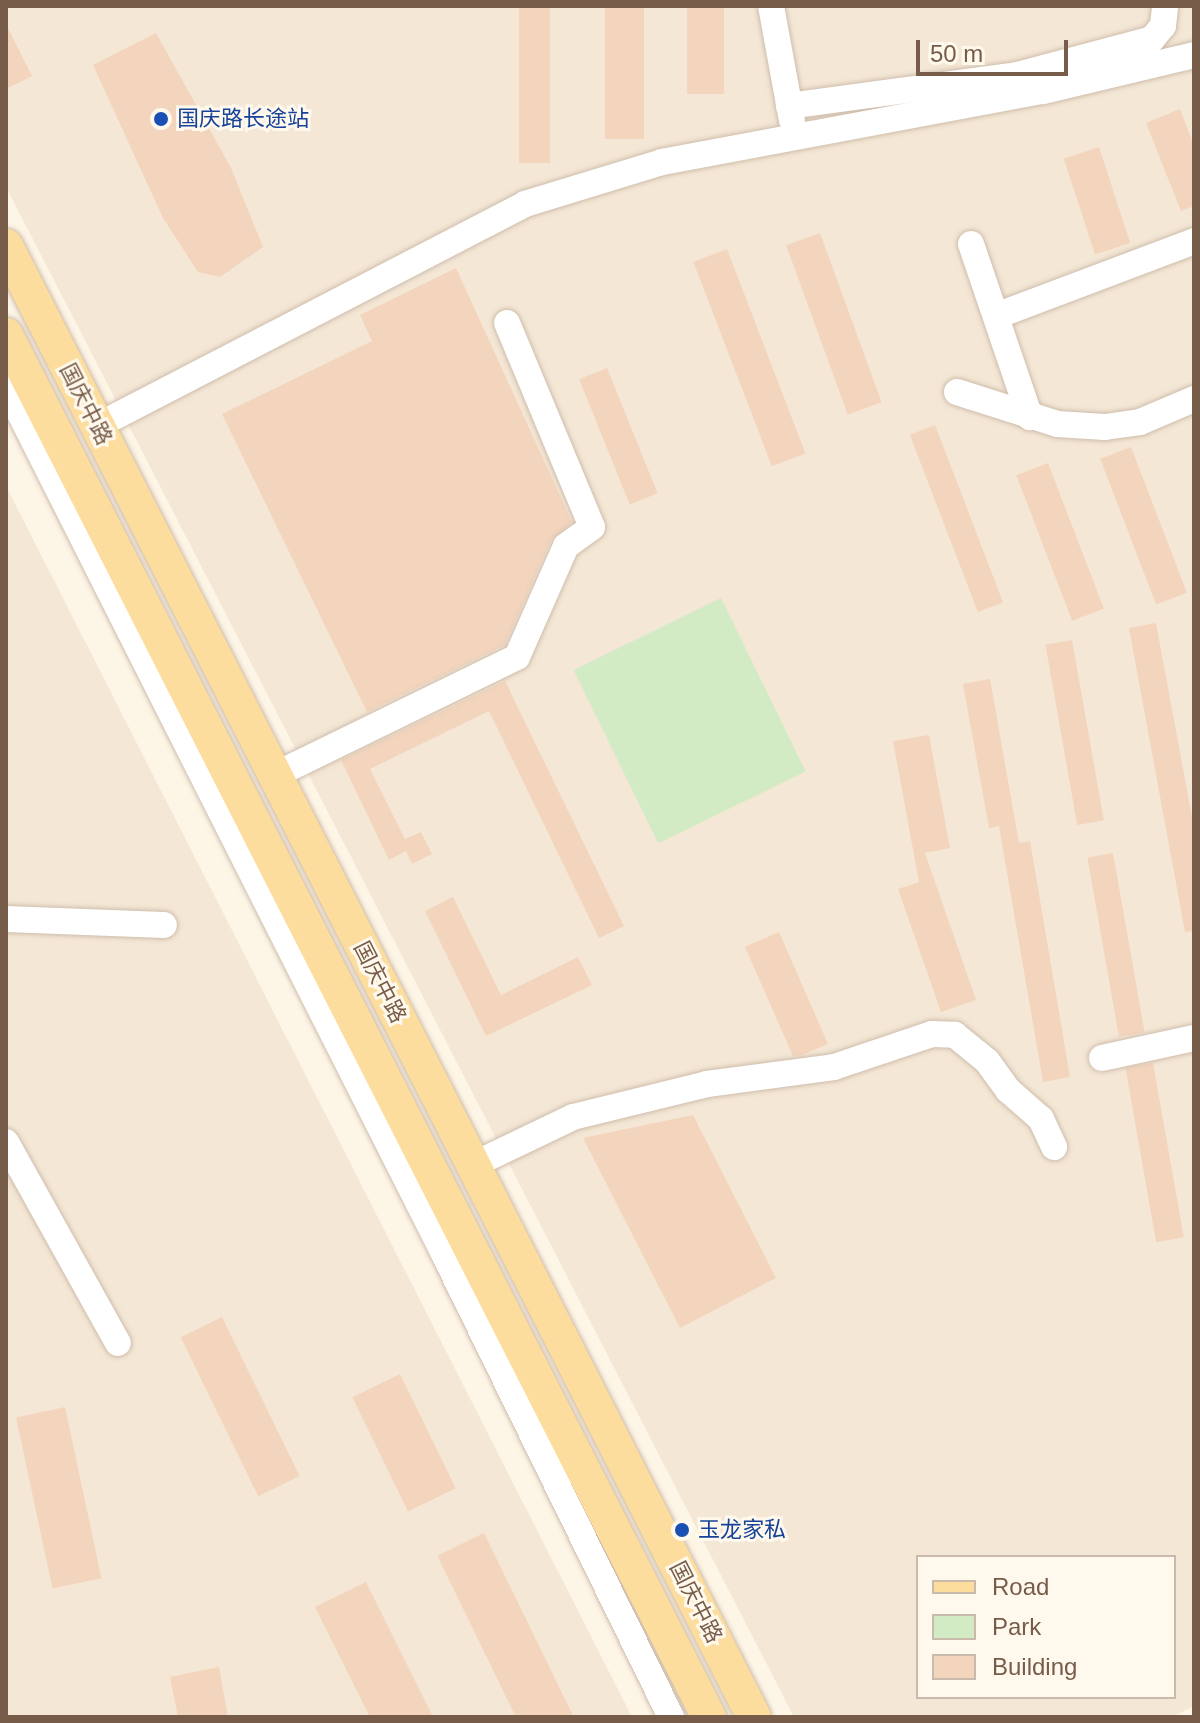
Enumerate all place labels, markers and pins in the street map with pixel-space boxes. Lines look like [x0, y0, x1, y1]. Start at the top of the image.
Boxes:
place label: 国庆路长途站 [177, 106, 309, 132]
marker: 国庆路长途站 [152, 110, 170, 128]
place label: 玉龙家私 [698, 1517, 786, 1543]
marker: 玉龙家私 [673, 1521, 691, 1539]

